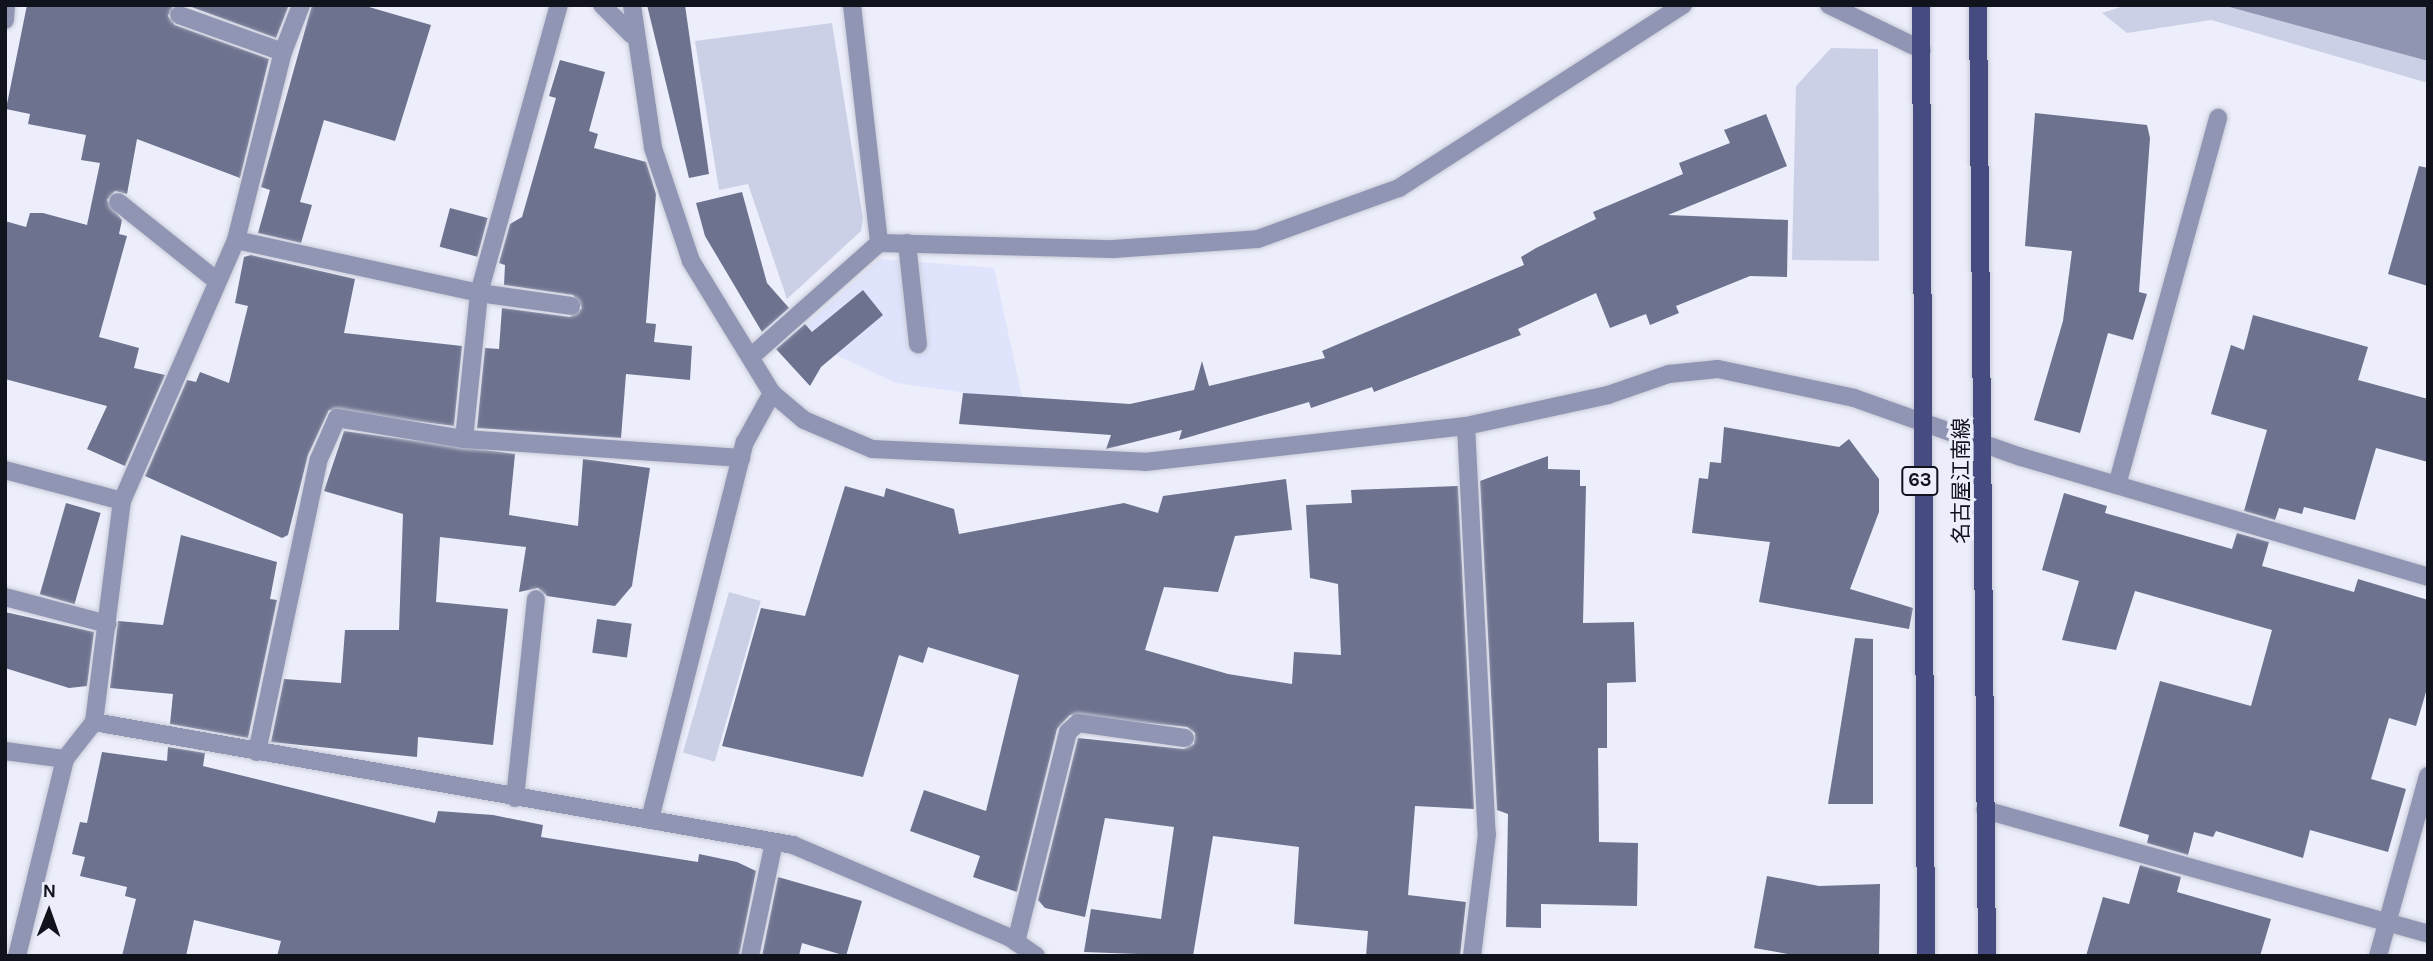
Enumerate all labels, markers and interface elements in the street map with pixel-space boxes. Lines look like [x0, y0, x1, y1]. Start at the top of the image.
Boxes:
street label: 名古屋江南線 [1948, 418, 1974, 544]
road number: 63 [1901, 466, 1939, 496]
north arrow [14, 877, 84, 947]
text: N [42, 880, 56, 902]

